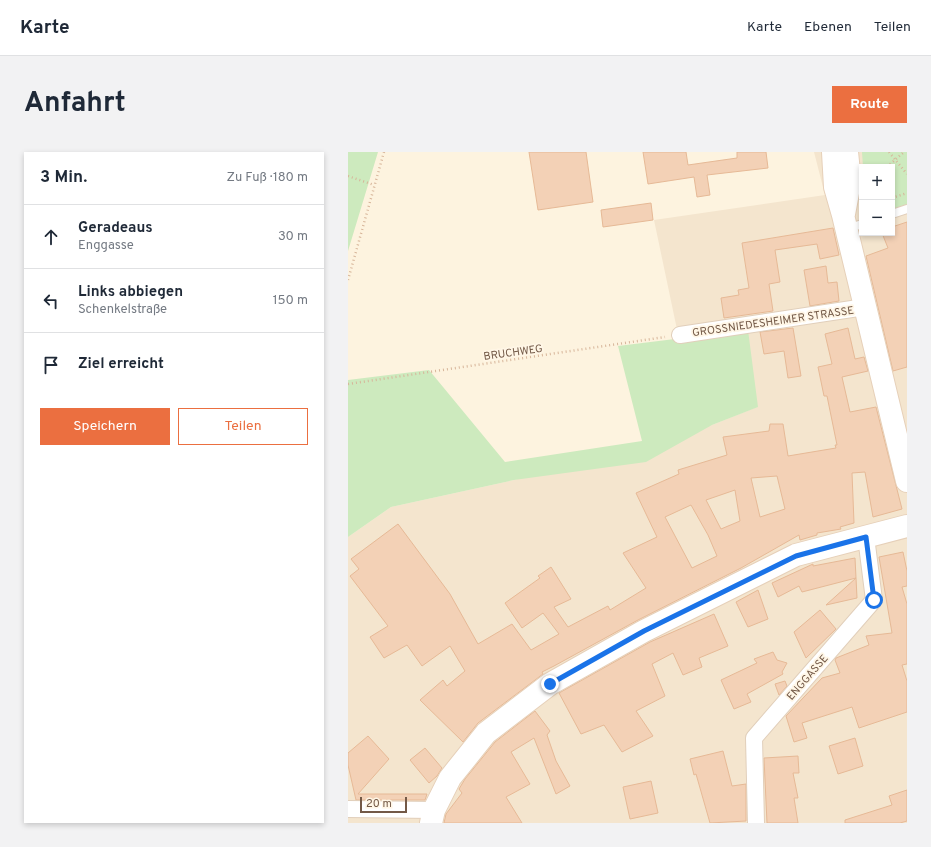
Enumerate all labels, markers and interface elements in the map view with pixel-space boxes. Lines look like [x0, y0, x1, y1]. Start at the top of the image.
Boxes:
text: Karte [20, 16, 70, 40]
text: Karte [747, 19, 782, 36]
text: Ebenen [804, 19, 852, 36]
text: Teilen [874, 19, 911, 36]
text: Anfahrt [24, 86, 126, 122]
button: Route [832, 86, 907, 123]
map controls [859, 164, 895, 236]
button: + [859, 164, 895, 200]
text: 3 Min. [40, 167, 87, 189]
text: Zu Fuß · 180 m [227, 170, 308, 186]
button: − [859, 200, 895, 236]
text: Geradeaus [78, 219, 153, 238]
icon: ahead [40, 226, 62, 248]
text: 30 m [278, 229, 308, 245]
text: Enggasse [78, 238, 134, 254]
text: Links abbiegen [78, 283, 183, 302]
icon: left [40, 290, 62, 312]
text: 150 m [273, 293, 308, 309]
text: Schenkelstraße [78, 302, 167, 318]
street label: GROSSNIEDESHEIMER STRASSE [691, 304, 855, 340]
street label: BRUCHWEG [483, 342, 544, 364]
icon: arrive [40, 354, 62, 376]
text: Ziel erreicht [78, 355, 164, 374]
button: Speichern [40, 408, 170, 445]
button: Teilen [178, 408, 308, 445]
route start [865, 591, 883, 609]
street label: ENGGASSE [784, 652, 831, 703]
route end [541, 675, 559, 693]
scale bar [360, 795, 407, 814]
text: 20 m [366, 797, 392, 811]

